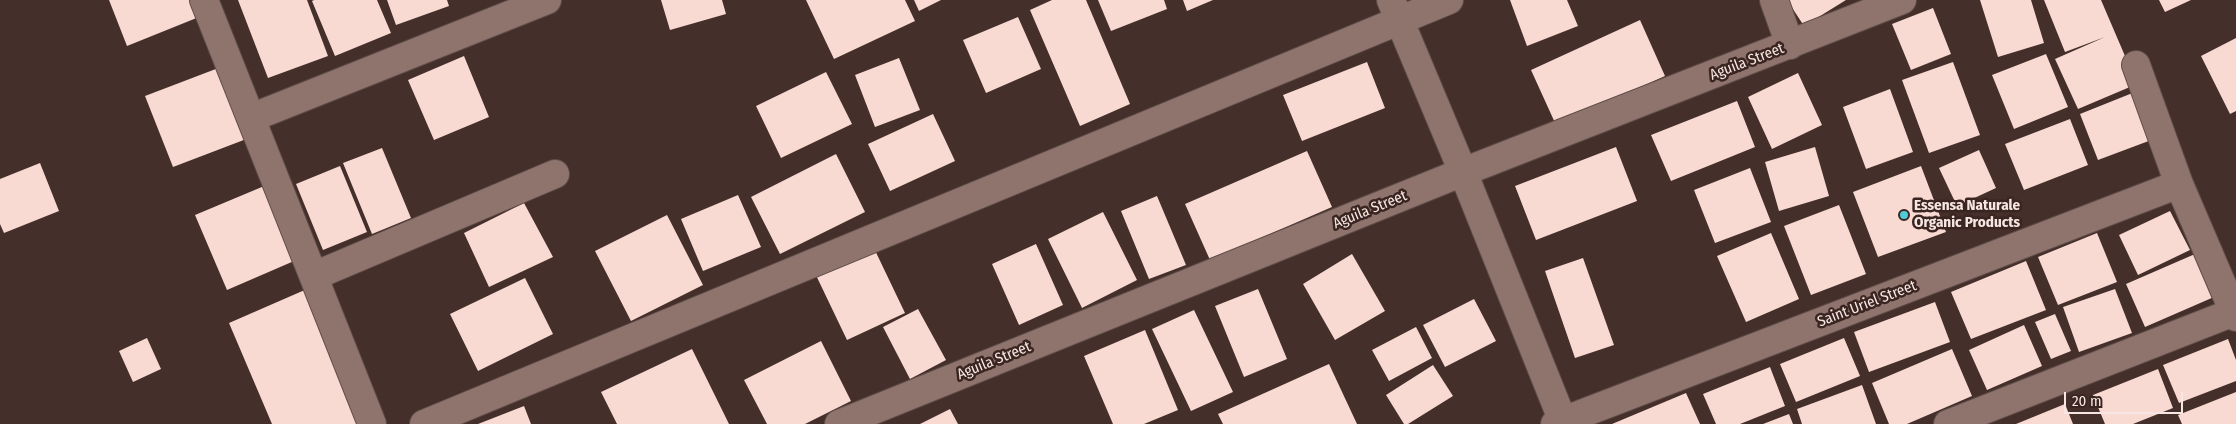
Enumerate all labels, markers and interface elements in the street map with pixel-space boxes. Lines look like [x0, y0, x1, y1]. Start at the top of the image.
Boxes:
street label: Aguila Street [1707, 40, 1787, 84]
street label: Aguila Street [1330, 187, 1410, 233]
place label: Essensa Naturale Organic Products [1914, 197, 2020, 232]
marker: Essensa Naturale Organic Products [1898, 209, 1910, 221]
street label: Saint Uriel Street [1815, 277, 1919, 331]
street label: Aguila Street [954, 338, 1034, 384]
scale bar [2066, 382, 2185, 414]
text: 20 m [2072, 392, 2102, 410]

